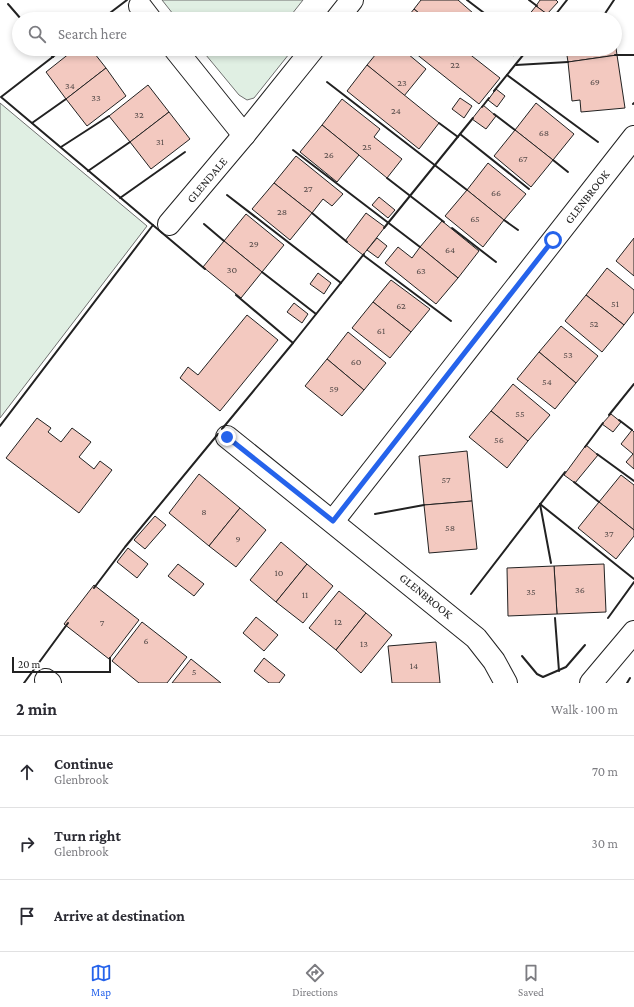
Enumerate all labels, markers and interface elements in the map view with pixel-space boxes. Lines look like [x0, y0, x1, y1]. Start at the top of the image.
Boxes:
search box [12, 12, 622, 56]
icon: search [26, 23, 48, 45]
text: Search here [58, 26, 127, 42]
house number: 22 [450, 59, 460, 70]
house number: 69 [590, 76, 600, 87]
house number: 23 [397, 77, 407, 88]
house number: 34 [65, 80, 75, 91]
house number: 33 [91, 92, 101, 103]
house number: 24 [391, 105, 401, 116]
house number: 32 [134, 109, 144, 120]
house number: 68 [539, 127, 549, 138]
house number: 31 [156, 136, 164, 147]
house number: 25 [362, 141, 372, 152]
house number: 26 [324, 149, 334, 160]
house number: 67 [518, 153, 528, 164]
street label: GLENDALE [184, 154, 230, 206]
street label: GLENBROOK [562, 167, 612, 227]
house number: 27 [303, 183, 313, 194]
house number: 66 [491, 187, 501, 198]
house number: 28 [277, 206, 287, 217]
house number: 65 [470, 213, 480, 224]
route start [544, 231, 562, 249]
house number: 29 [249, 238, 259, 249]
house number: 64 [445, 244, 455, 255]
house number: 30 [227, 264, 238, 275]
house number: 63 [416, 265, 426, 276]
house number: 51 [611, 298, 619, 309]
house number: 62 [396, 300, 406, 311]
house number: 52 [589, 318, 599, 329]
house number: 61 [377, 325, 385, 336]
house number: 53 [563, 349, 573, 360]
house number: 60 [351, 356, 362, 367]
house number: 54 [542, 376, 552, 387]
house number: 59 [329, 383, 339, 394]
house number: 55 [515, 408, 525, 419]
route end [218, 428, 236, 446]
house number: 56 [494, 434, 504, 445]
house number: 57 [441, 474, 451, 485]
house number: 8 [201, 506, 207, 517]
house number: 58 [445, 522, 455, 533]
house number: 37 [604, 528, 614, 539]
house number: 9 [235, 533, 241, 544]
house number: 10 [275, 567, 284, 578]
street label: GLENBROOK [397, 570, 455, 622]
house number: 36 [575, 584, 585, 595]
house number: 35 [526, 586, 536, 597]
house number: 11 [302, 589, 308, 600]
house number: 12 [334, 616, 342, 627]
house number: 7 [100, 617, 105, 628]
house number: 6 [143, 635, 149, 646]
house number: 13 [360, 638, 368, 649]
scale bar [12, 655, 111, 674]
text: 20 m [18, 658, 40, 670]
house number: 14 [410, 660, 418, 671]
house number: 5 [192, 666, 197, 677]
text: 2 min [16, 700, 57, 719]
text: Walk · 100 m [551, 702, 618, 717]
text: Continue [54, 756, 113, 772]
icon: ahead [16, 761, 38, 783]
text: 70 m [592, 764, 618, 779]
text: Glenbrook [54, 772, 108, 787]
text: Turn right [54, 828, 121, 844]
icon: right [16, 833, 38, 855]
text: 30 m [592, 836, 618, 851]
text: Glenbrook [54, 844, 108, 859]
icon: arrive [16, 905, 38, 927]
text: Arrive at destination [54, 908, 185, 924]
tab: Map [90, 962, 112, 998]
tab: Directions [292, 962, 338, 998]
tab: Saved [518, 962, 544, 998]

